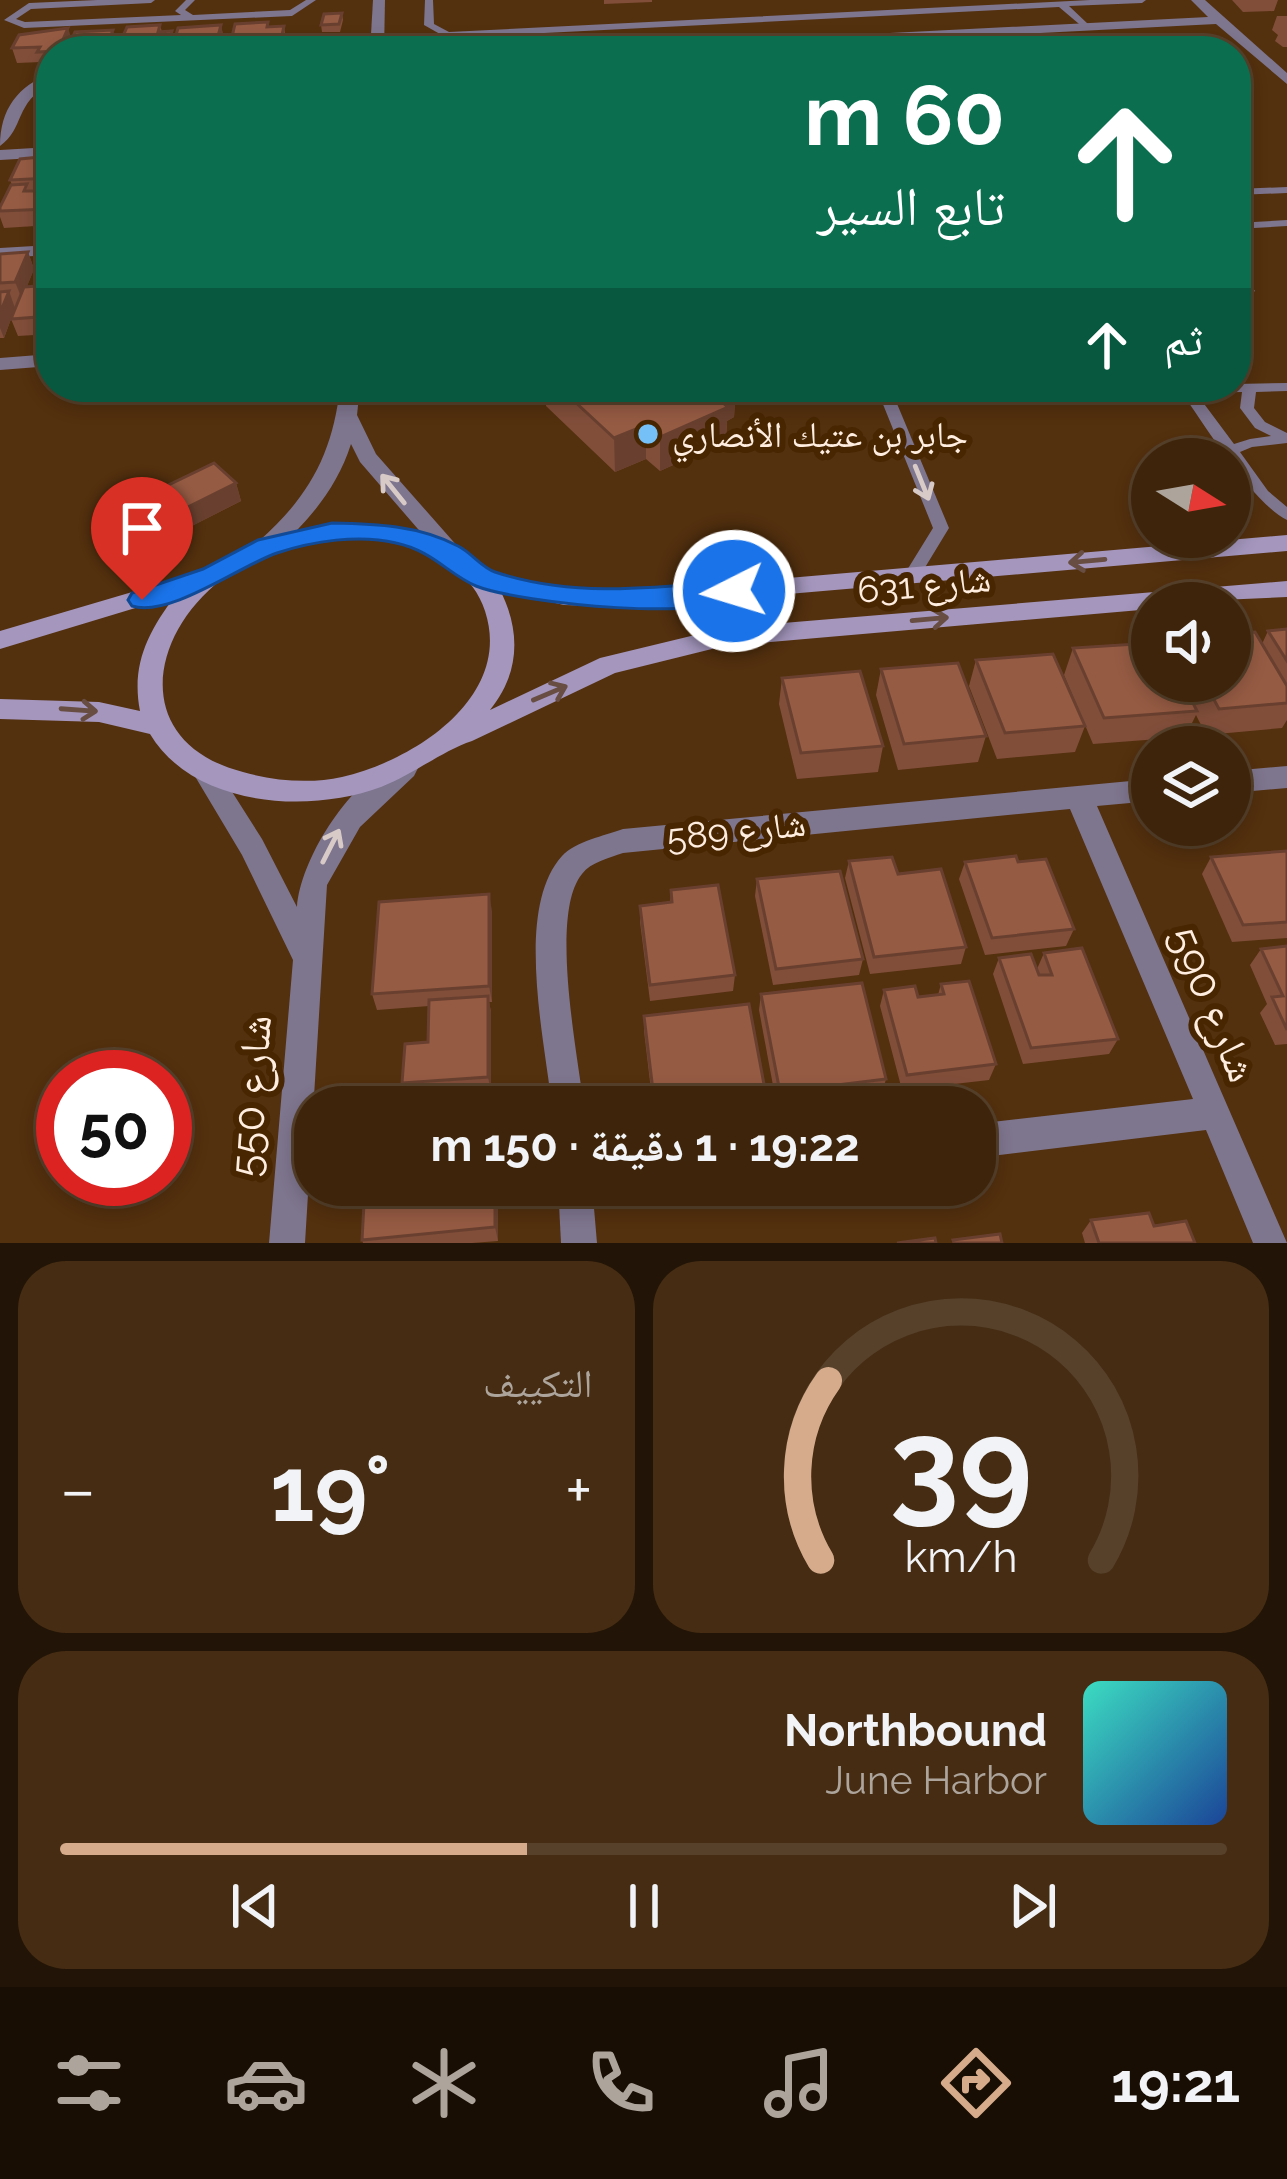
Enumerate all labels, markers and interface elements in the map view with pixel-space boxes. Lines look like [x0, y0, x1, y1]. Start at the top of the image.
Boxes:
text: 60 m [804, 66, 1005, 165]
icon: ahead [1047, 84, 1203, 240]
text: تابع السير [817, 174, 1005, 238]
icon: ahead [1074, 312, 1140, 378]
text: ثم [1164, 313, 1203, 366]
place label: جابر بن عتيك الأنصاري [672, 413, 968, 463]
marker: جابر بن عتيك الأنصاري [635, 421, 661, 447]
north arrow [1131, 438, 1251, 558]
map controls [1131, 438, 1251, 846]
one-way arrow [913, 464, 934, 501]
one-way arrow [380, 474, 407, 506]
pin [91, 477, 193, 600]
icon: arrive [109, 495, 175, 561]
position arrow [671, 528, 797, 654]
one-way arrow [1068, 549, 1107, 572]
street label: شارع 631 [855, 557, 993, 613]
button: sound [1131, 582, 1251, 702]
one-way arrow [910, 608, 949, 631]
one-way arrow [531, 681, 568, 702]
one-way arrow [59, 699, 98, 722]
button: layers [1131, 726, 1251, 846]
street label: شارع 589 [664, 802, 808, 860]
one-way arrow [321, 829, 343, 865]
street label: شارع 590 [1157, 919, 1268, 1090]
street label: شارع 550 [221, 1013, 283, 1179]
speed limit sign: 50 [36, 1050, 192, 1206]
text: 19:22 · 1 دقيقة · 150 m [430, 1119, 860, 1172]
text: التكييف [483, 1360, 593, 1406]
text: 39 [889, 1392, 1032, 1538]
text: 19° [270, 1436, 391, 1542]
text: − [60, 1451, 96, 1528]
text: + [565, 1451, 592, 1528]
text: km/h [904, 1532, 1017, 1582]
text: Northbound [784, 1704, 1047, 1757]
text: June Harbor [825, 1757, 1047, 1803]
icon: previous [222, 1873, 288, 1939]
icon: pause [611, 1873, 677, 1939]
icon: next [1000, 1873, 1066, 1939]
icon: filters [47, 2041, 131, 2125]
icon: car [224, 2041, 308, 2125]
icon: climate [402, 2041, 486, 2125]
icon: phone [579, 2041, 663, 2125]
icon: music [757, 2041, 841, 2125]
icon: directions [934, 2041, 1018, 2125]
text: 19:21 [1111, 2051, 1240, 2115]

